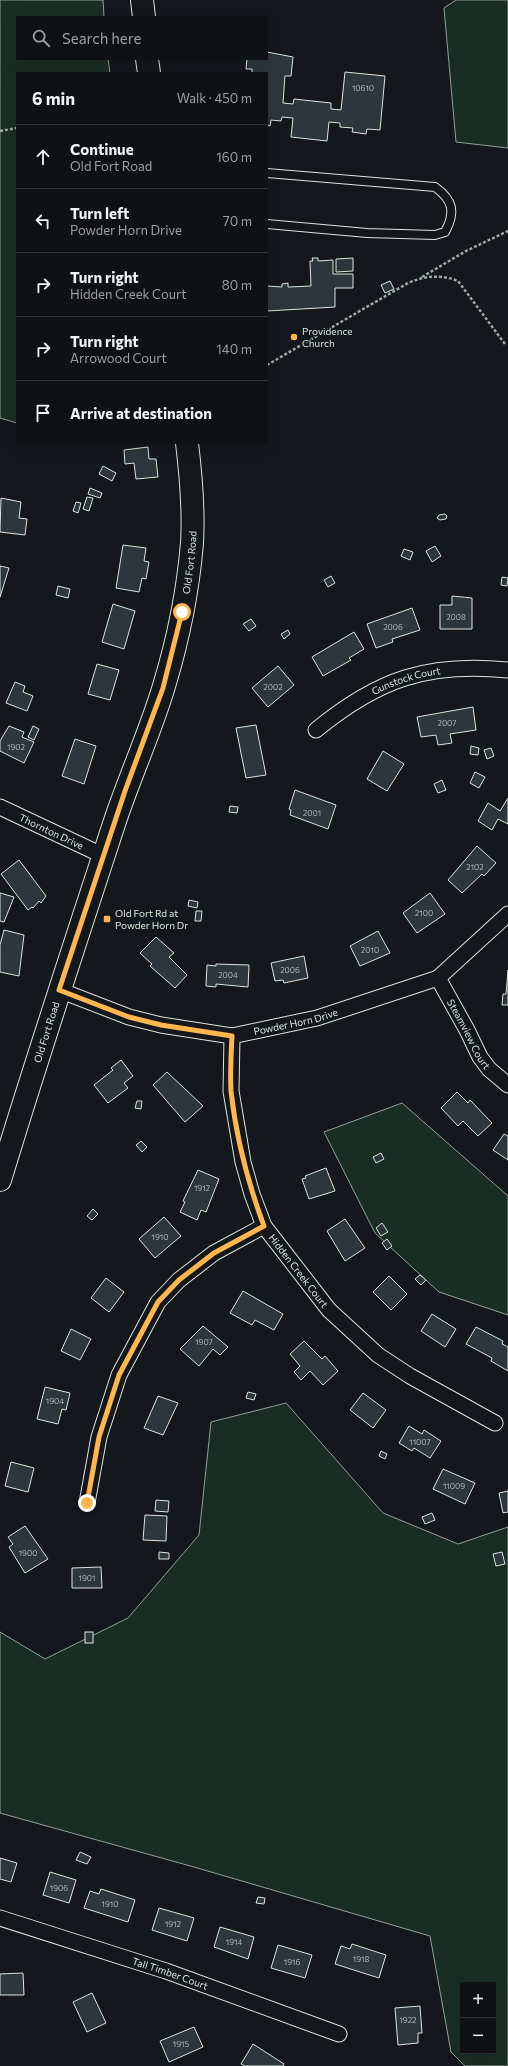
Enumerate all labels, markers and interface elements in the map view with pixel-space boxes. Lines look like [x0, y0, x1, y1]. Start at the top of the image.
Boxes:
search box [16, 16, 268, 60]
icon: search [30, 27, 52, 49]
text: Search here [62, 29, 141, 47]
house number: 10610 [352, 83, 374, 93]
text: 6 min [32, 88, 75, 109]
text: Walk · 450 m [177, 90, 252, 106]
text: Continue [70, 140, 134, 158]
icon: ahead [32, 146, 54, 168]
text: 160 m [216, 149, 252, 165]
text: Old Fort Road [70, 158, 152, 174]
text: Turn left [70, 204, 129, 222]
icon: left [32, 210, 54, 232]
text: 70 m [223, 213, 252, 229]
text: Powder Horn Drive [70, 222, 182, 238]
text: Turn right [70, 268, 139, 286]
icon: right [32, 274, 54, 296]
text: 80 m [222, 277, 252, 293]
text: Hidden Creek Court [70, 286, 186, 302]
place label: Providence Church [302, 325, 353, 349]
text: Turn right [70, 332, 139, 350]
marker: Providence Church [289, 332, 299, 342]
icon: right [32, 338, 54, 360]
text: 140 m [216, 341, 252, 357]
text: Arrowood Court [70, 350, 167, 366]
icon: arrive [32, 402, 54, 424]
text: Arrive at destination [70, 404, 212, 422]
street label: Old Fort Road [180, 531, 199, 595]
route start [173, 603, 191, 621]
house number: 2008 [446, 612, 466, 622]
house number: 2006 [383, 622, 403, 632]
street label: Gunstock Court [369, 664, 441, 697]
house number: 2002 [263, 682, 283, 692]
house number: 2007 [437, 718, 457, 728]
house number: 1902 [7, 742, 26, 752]
house number: 2001 [303, 808, 321, 818]
street label: Thornton Drive [17, 811, 86, 852]
house number: 2102 [466, 862, 484, 872]
place label: Old Fort Rd at Powder Horn Dr [115, 907, 188, 931]
house number: 2100 [415, 908, 433, 918]
marker: Old Fort Rd at Powder Horn Dr [102, 914, 112, 924]
house number: 2010 [361, 945, 379, 955]
house number: 2006 [280, 965, 300, 975]
house number: 2004 [218, 970, 238, 980]
street label: Steamview Court [445, 997, 493, 1072]
street label: Old Fort Road [31, 1000, 62, 1064]
street label: Powder Horn Drive [252, 1006, 339, 1037]
house number: 1912 [194, 1183, 211, 1193]
house number: 1910 [152, 1232, 168, 1242]
street label: Hidden Creek Court [266, 1232, 331, 1310]
house number: 1907 [195, 1337, 213, 1347]
house number: 1904 [46, 1396, 64, 1406]
house number: 11007 [409, 1437, 431, 1447]
house number: 11009 [443, 1481, 465, 1491]
route end [78, 1494, 96, 1512]
house number: 1900 [19, 1548, 37, 1558]
house number: 1901 [79, 1573, 95, 1583]
house number: 1906 [50, 1883, 68, 1893]
house number: 1910 [102, 1899, 118, 1909]
house number: 1912 [165, 1919, 182, 1929]
house number: 1914 [226, 1937, 242, 1947]
house number: 1918 [353, 1954, 369, 1964]
street label: Tall Timber Court [131, 1955, 210, 1992]
house number: 1916 [284, 1957, 300, 1967]
map controls [460, 1982, 496, 2054]
button: + [460, 1982, 496, 2018]
house number: 1922 [399, 2015, 417, 2025]
button: − [460, 2018, 496, 2054]
house number: 1915 [173, 2039, 190, 2049]

